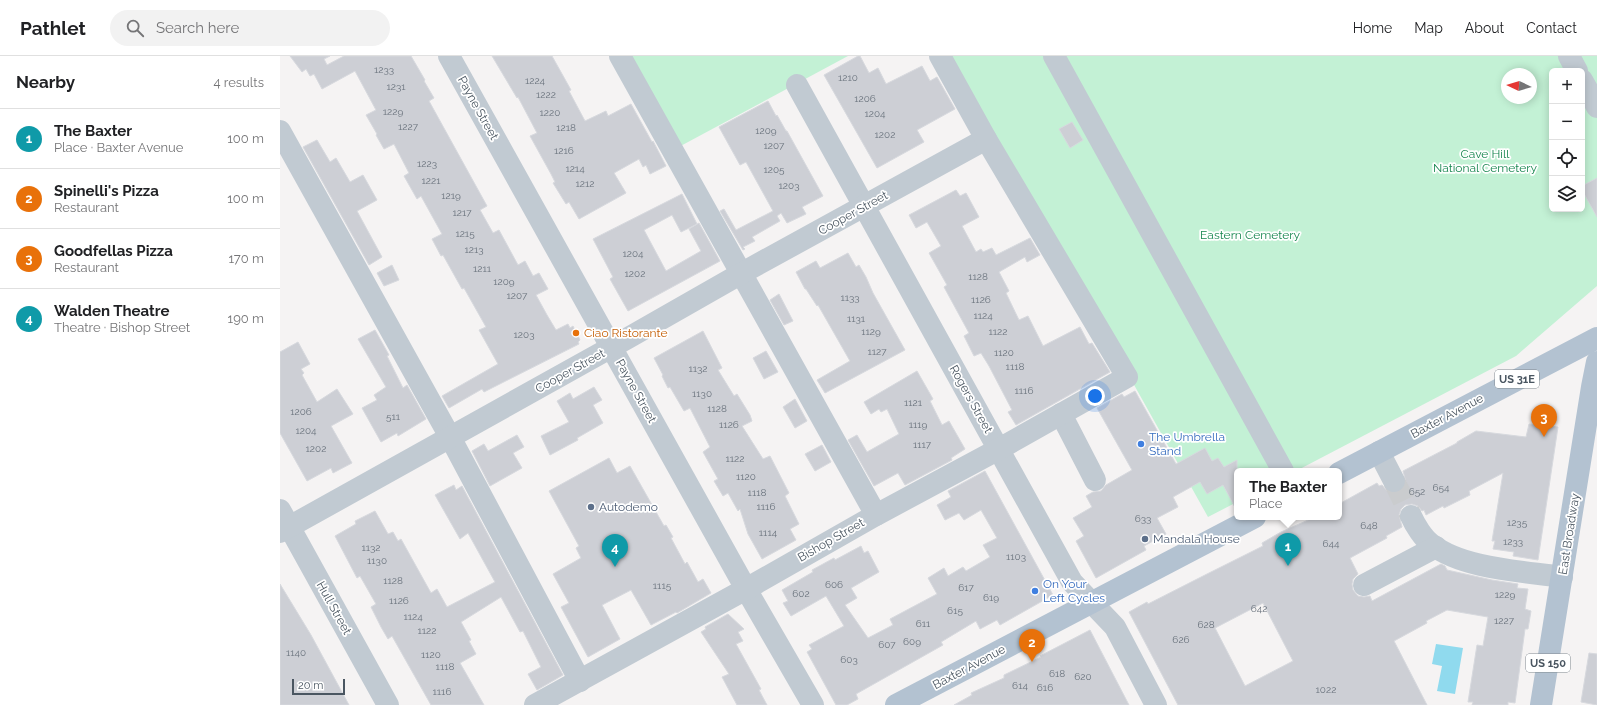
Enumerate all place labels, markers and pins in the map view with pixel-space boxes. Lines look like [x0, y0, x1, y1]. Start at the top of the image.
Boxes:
place label: Ciao Ristorante [584, 326, 667, 340]
marker: Ciao Ristorante [571, 328, 581, 338]
pin: 3 [1531, 404, 1557, 437]
place label: The Umbrella Stand [1149, 430, 1225, 458]
marker: The Umbrella Stand [1136, 439, 1146, 449]
place label: Autodemo [599, 500, 658, 514]
marker: Autodemo [586, 502, 596, 512]
place label: Mandala House [1153, 532, 1240, 546]
pin: 1 [1275, 533, 1301, 566]
pin: 4 [602, 534, 628, 567]
marker: Mandala House [1140, 534, 1150, 544]
place label: On Your Left Cycles [1043, 577, 1105, 605]
marker: On Your Left Cycles [1030, 586, 1040, 596]
pin: 2 [1019, 629, 1045, 662]

